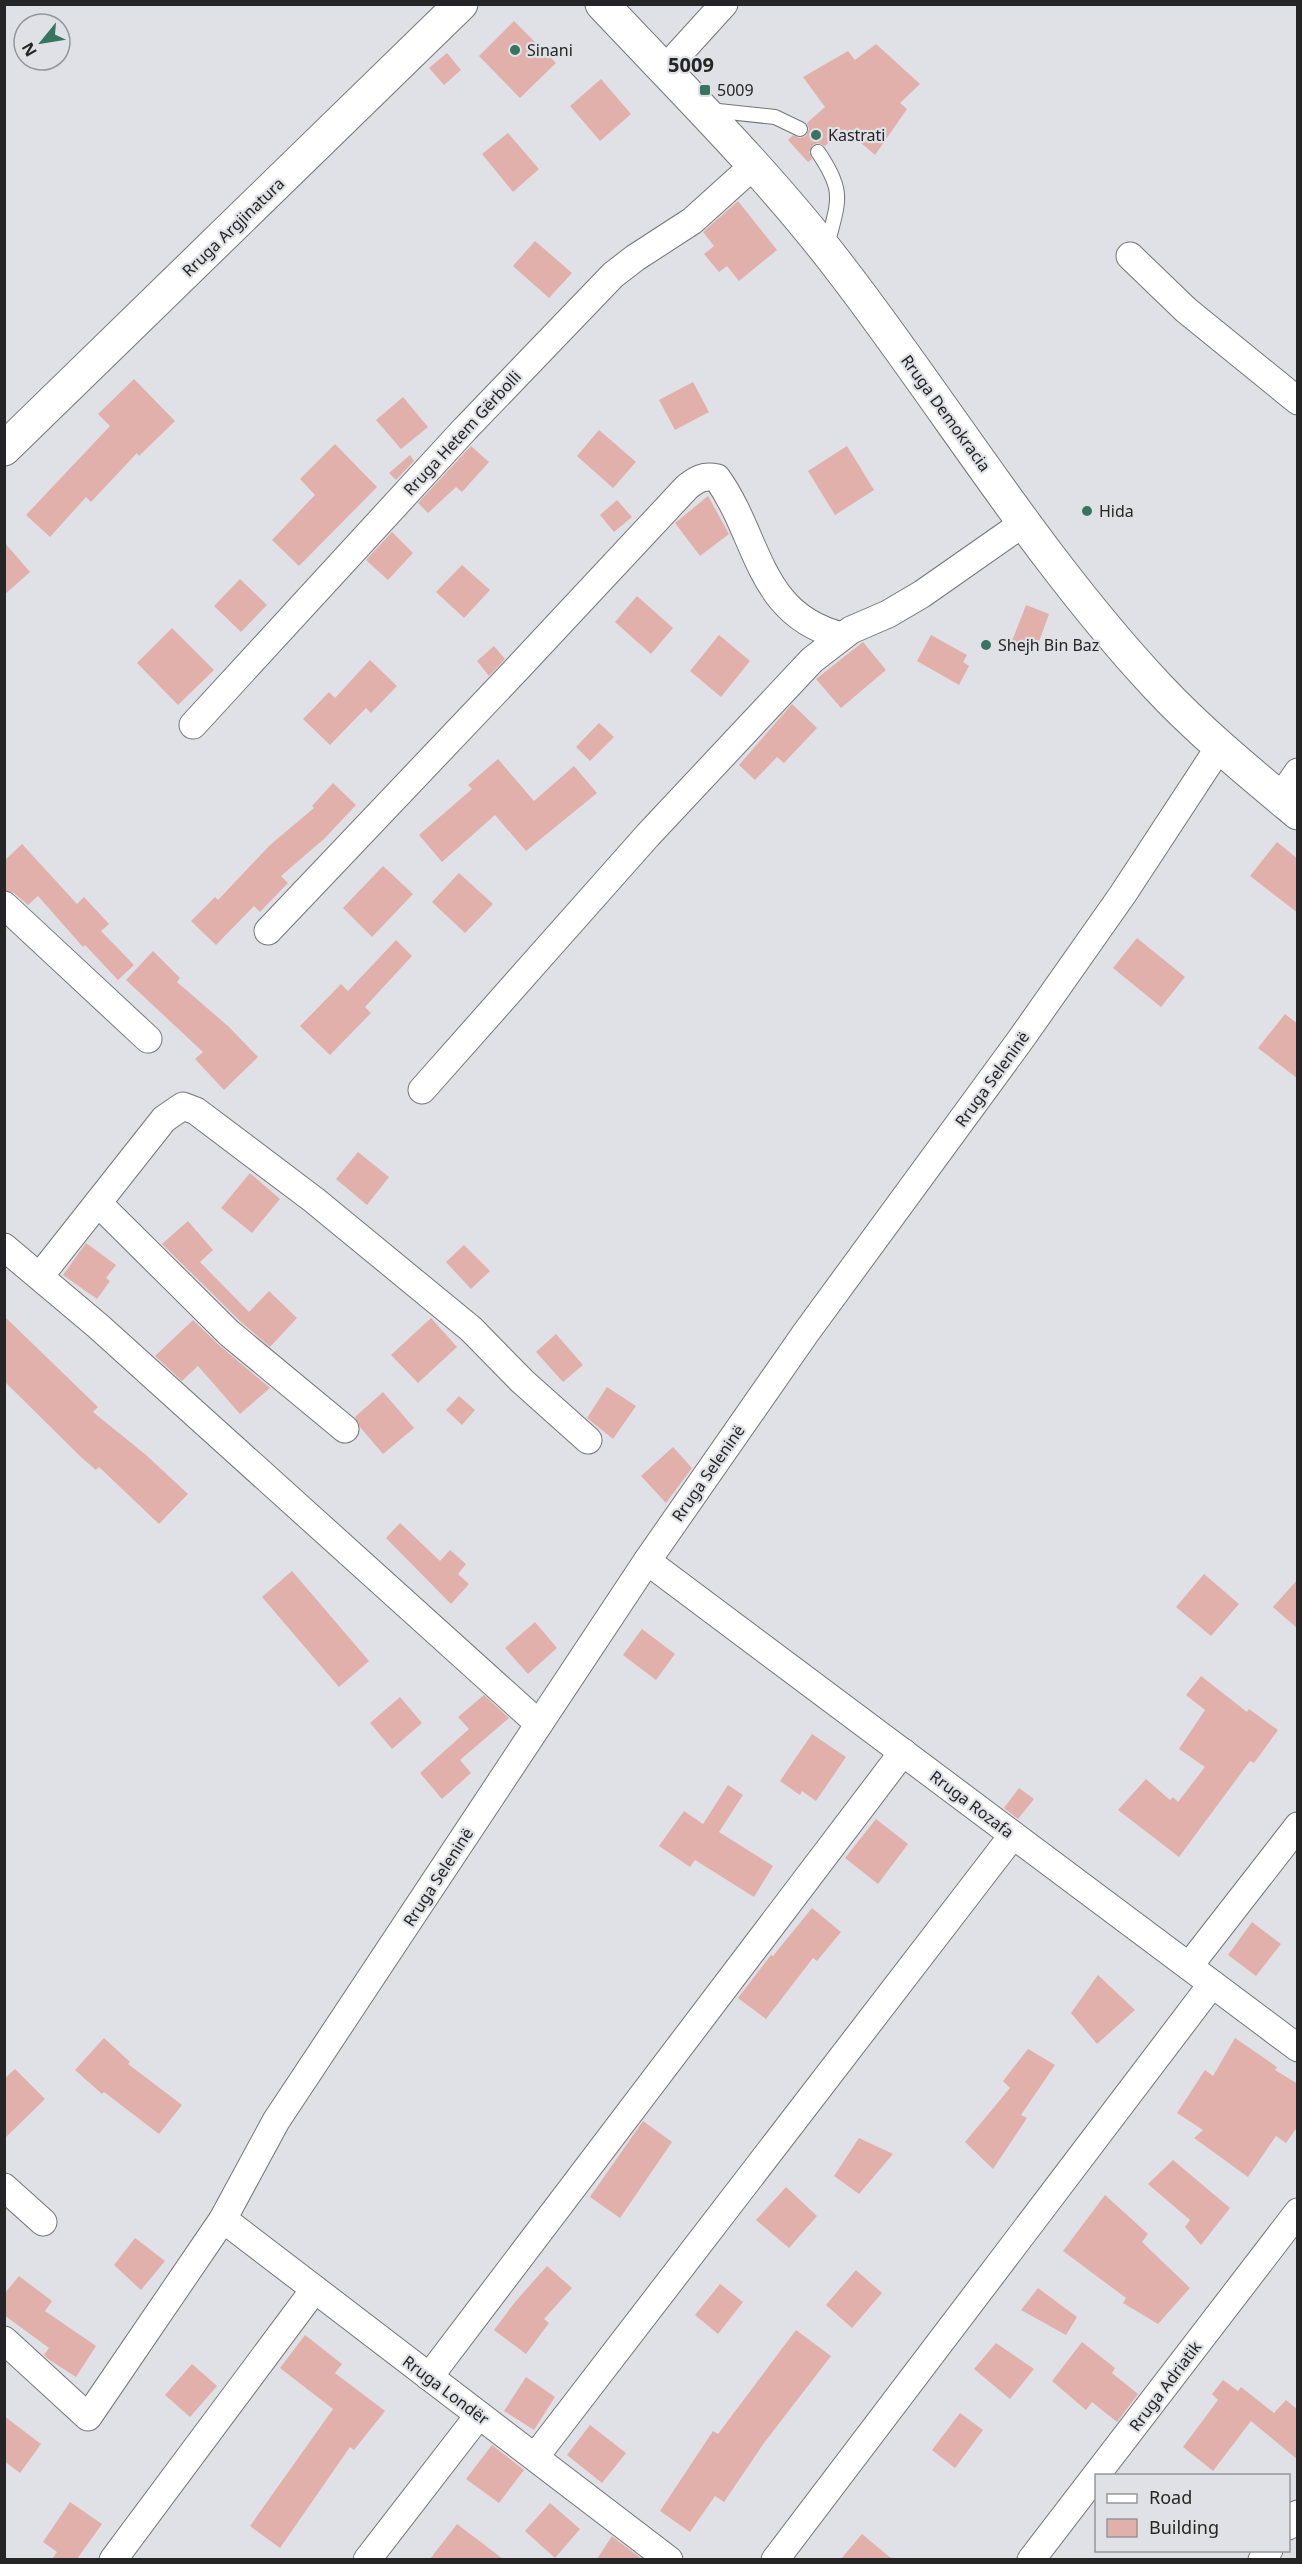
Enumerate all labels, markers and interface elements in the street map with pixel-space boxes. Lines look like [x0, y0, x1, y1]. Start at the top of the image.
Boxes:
north arrow [12, 12, 72, 72]
text: N [16, 38, 42, 61]
place label: Sinani [527, 39, 573, 61]
marker: Sinani [508, 43, 522, 57]
district label: 5009 [668, 51, 714, 78]
place label: 5009 [717, 79, 754, 101]
marker: 5009 [698, 83, 712, 97]
place label: Kastrati [828, 124, 886, 146]
marker: Kastrati [809, 128, 823, 142]
street label: Rruga Argjinatura [177, 173, 289, 281]
street label: Rruga Demokracia [896, 350, 996, 476]
street label: Rruga Hetem Gërbolli [398, 366, 526, 500]
place label: Hida [1099, 500, 1134, 522]
marker: Hida [1080, 504, 1094, 518]
place label: Shejh Bin Baz [998, 634, 1099, 656]
marker: Shejh Bin Baz [979, 638, 993, 652]
street label: Rruga Seleninë [950, 1027, 1034, 1131]
street label: Rruga Seleninë [666, 1420, 750, 1526]
street label: Rruga Rozafa [925, 1765, 1019, 1843]
street label: Rruga Seleninë [398, 1823, 478, 1931]
street label: Rruga Adriatik [1124, 2336, 1206, 2436]
street label: Rruga Londër [398, 2350, 494, 2430]
legend [1095, 2474, 1290, 2552]
text: Road [1149, 2485, 1192, 2509]
text: Building [1149, 2515, 1219, 2539]

